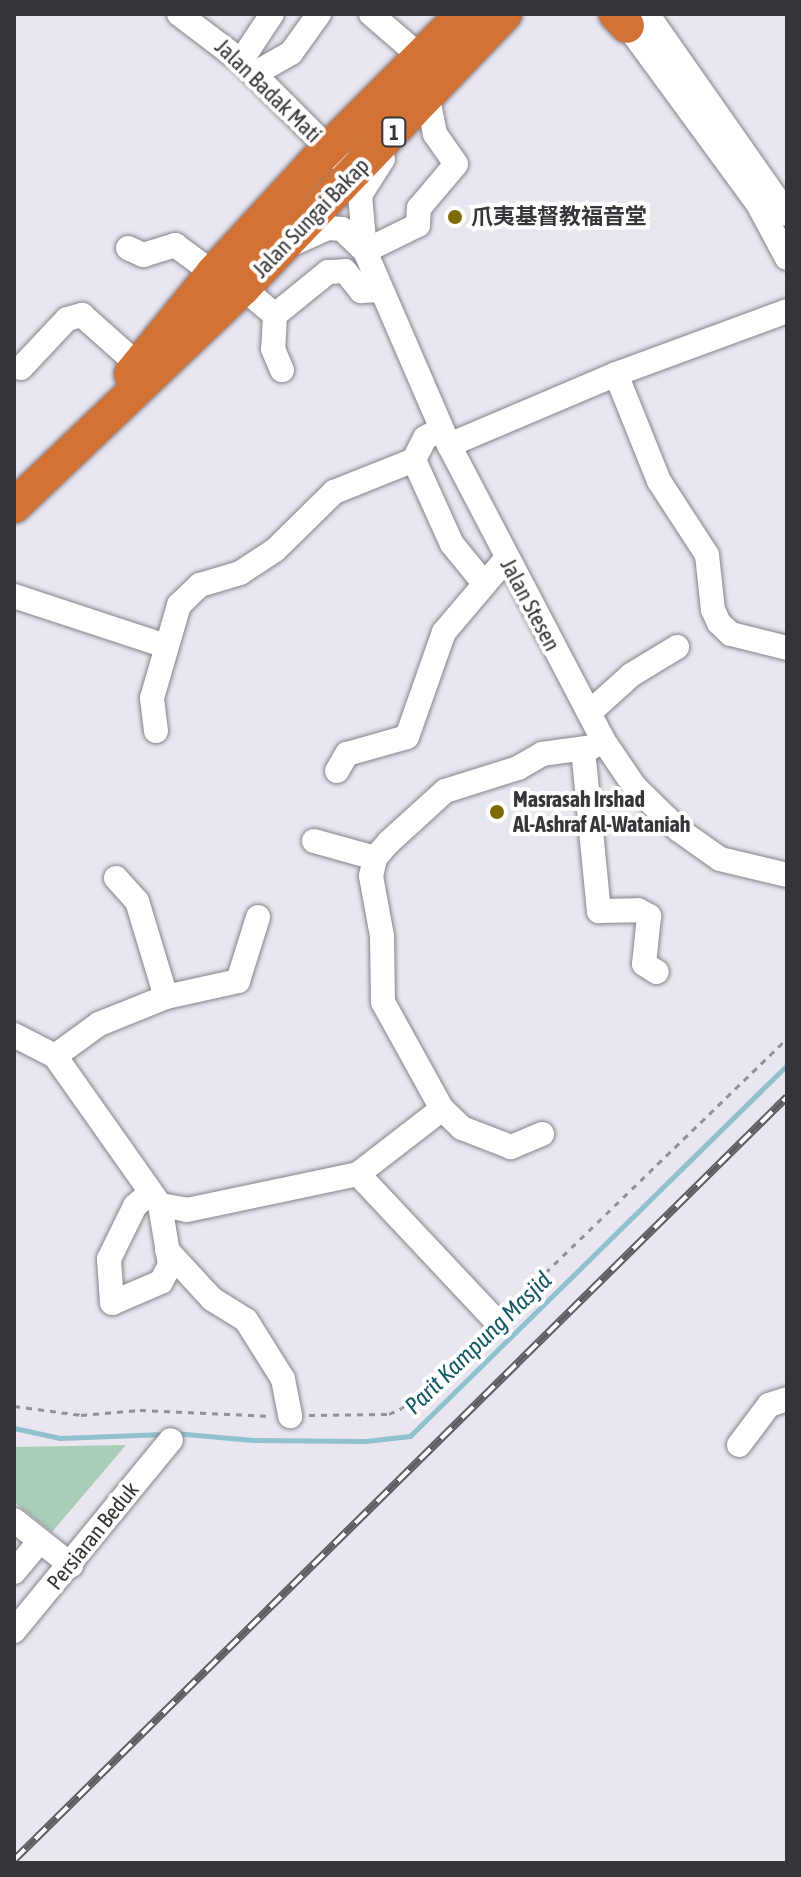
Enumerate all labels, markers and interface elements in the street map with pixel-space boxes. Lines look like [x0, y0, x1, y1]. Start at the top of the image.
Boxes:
street label: Jalan Badak Mati [209, 34, 327, 148]
road number: 1 [380, 116, 408, 148]
street label: Jalan Sungai Bakap [247, 153, 375, 283]
place label: 爪夷基督教福音堂 [471, 204, 647, 230]
marker: 爪夷基督教福音堂 [446, 208, 464, 226]
street label: Jalan Stesen [495, 554, 565, 656]
place label: Masrasah Irshad Al-Ashraf Al-Wataniah [513, 786, 691, 838]
marker: Masrasah Irshad Al-Ashraf Al-Wataniah [488, 803, 506, 821]
water label: Parit Kampung Masjid [399, 1266, 557, 1420]
street label: Persiaran Beduk [41, 1477, 145, 1595]

